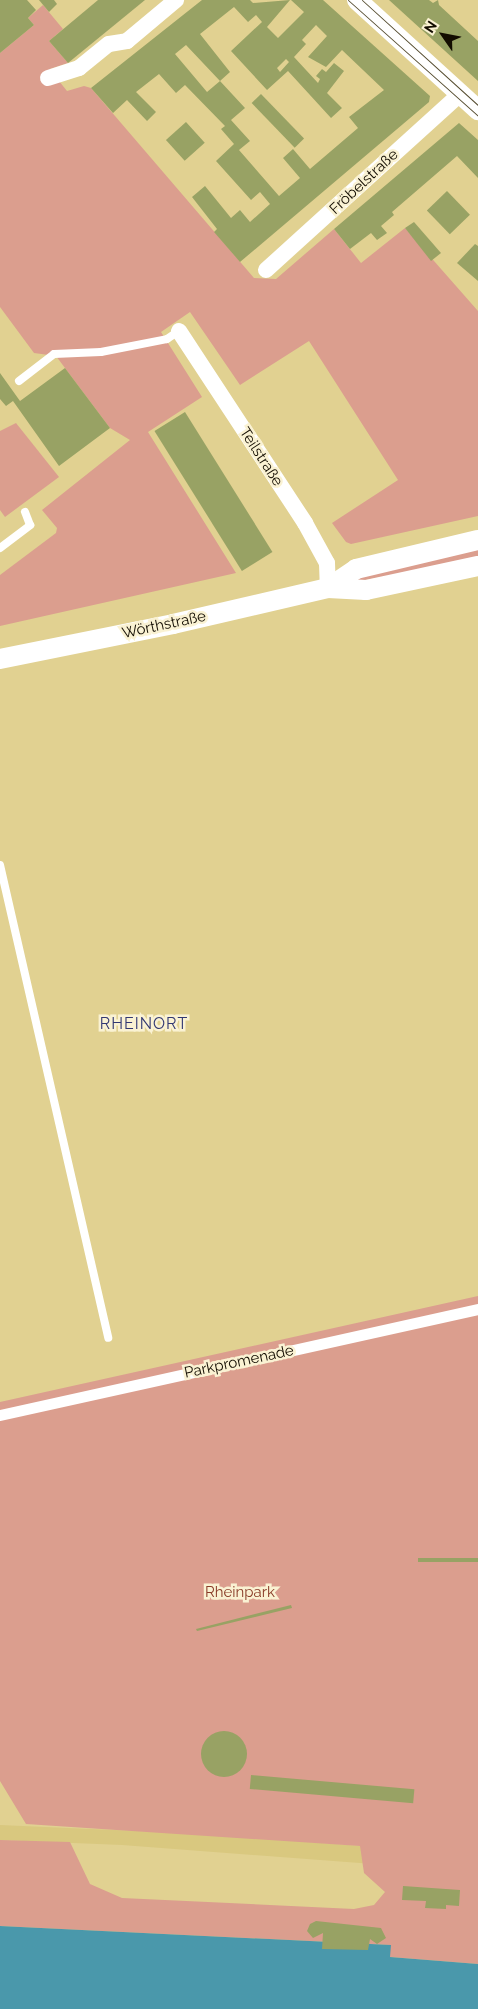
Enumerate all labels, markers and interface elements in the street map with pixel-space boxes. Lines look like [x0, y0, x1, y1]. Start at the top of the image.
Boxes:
north arrow [418, 10, 468, 60]
text: N [421, 18, 440, 36]
street label: Fröbelstraße [326, 146, 402, 218]
street label: Teilstraße [235, 424, 287, 490]
street label: Wörthstraße [120, 607, 208, 643]
district label: RHEINORT [99, 1014, 189, 1034]
street label: Parkpromenade [183, 1342, 295, 1382]
park label: Rheinpark [205, 1584, 275, 1602]

